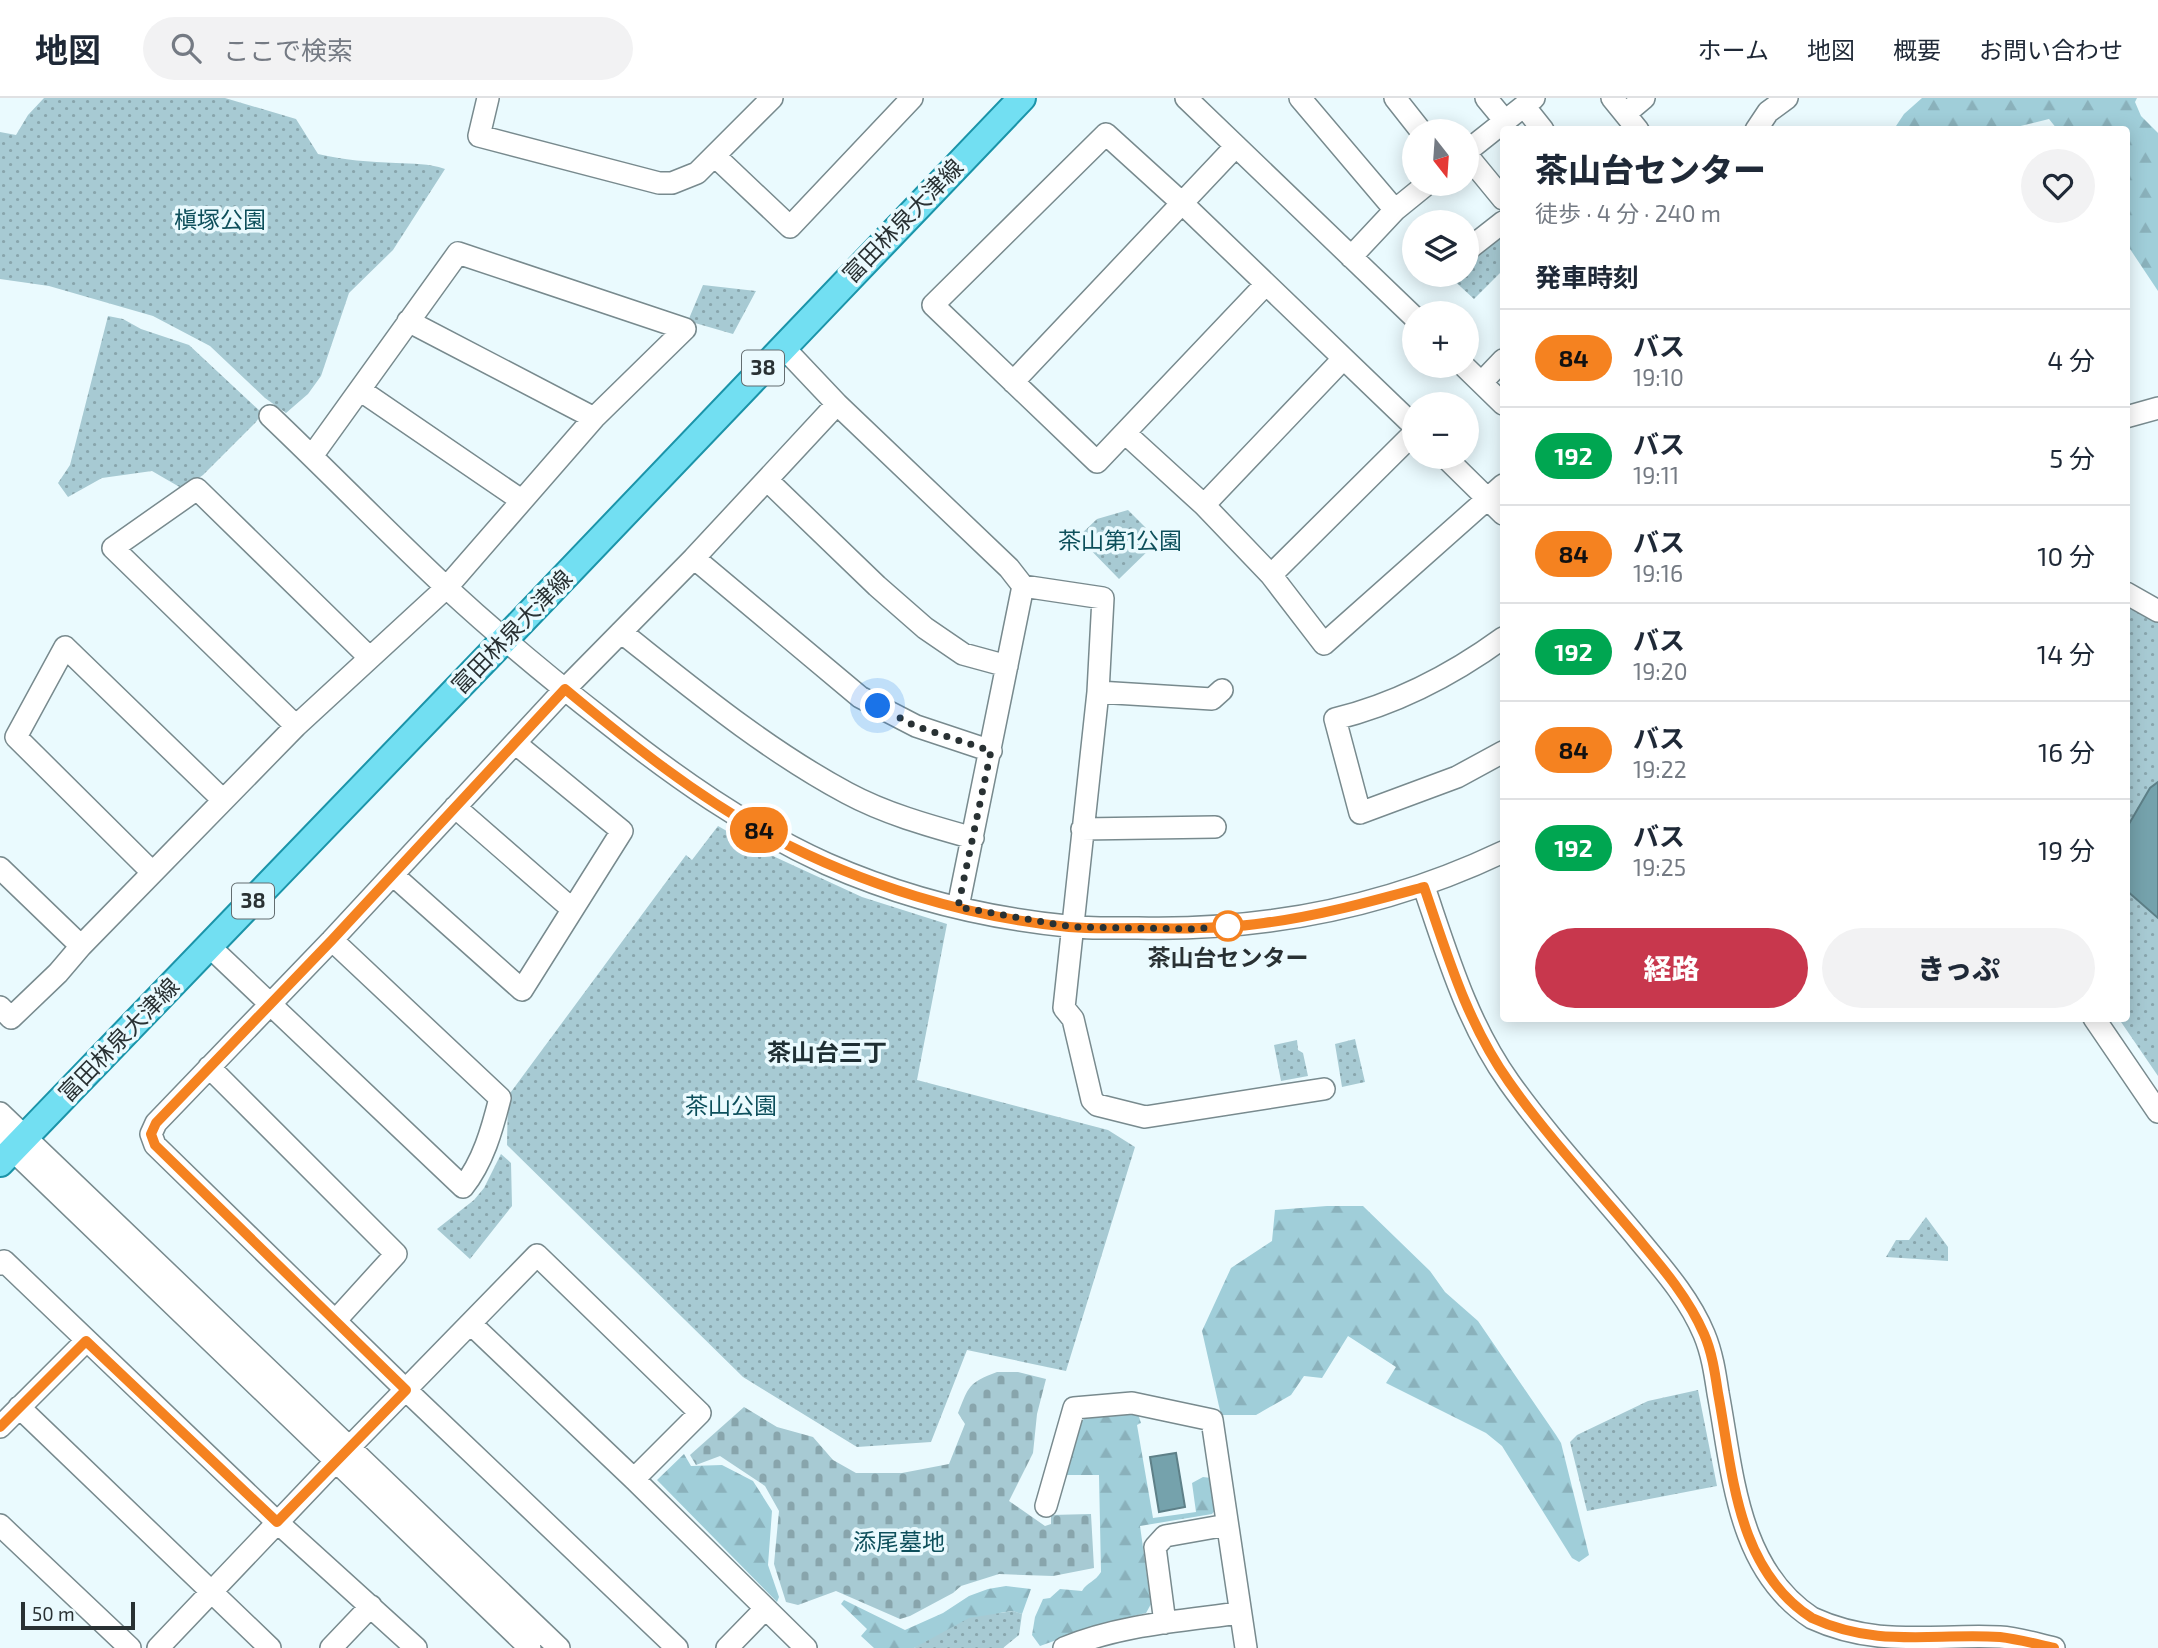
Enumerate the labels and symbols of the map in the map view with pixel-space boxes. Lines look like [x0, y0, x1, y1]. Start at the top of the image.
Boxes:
north arrow [1402, 119, 1479, 196]
street label: 富田林泉大津線 [836, 153, 968, 288]
park label: 槇塚公園 [174, 205, 266, 233]
road number: 38 [742, 350, 784, 386]
park label: 茶山第1公園 [1058, 526, 1182, 554]
street label: 富田林泉大津線 [445, 564, 577, 699]
your location [860, 688, 895, 723]
line badge: 84 [728, 807, 790, 853]
road number: 38 [232, 884, 274, 918]
marker: 茶山台センター [1213, 911, 1243, 941]
place label: 茶山台センター [1148, 943, 1309, 971]
street label: 富田林泉大津線 [52, 972, 184, 1107]
district label: 茶山台三丁 [767, 1037, 887, 1066]
park label: 茶山公園 [685, 1091, 777, 1119]
park label: 添尾墓地 [853, 1527, 945, 1555]
scale bar [21, 1599, 135, 1631]

